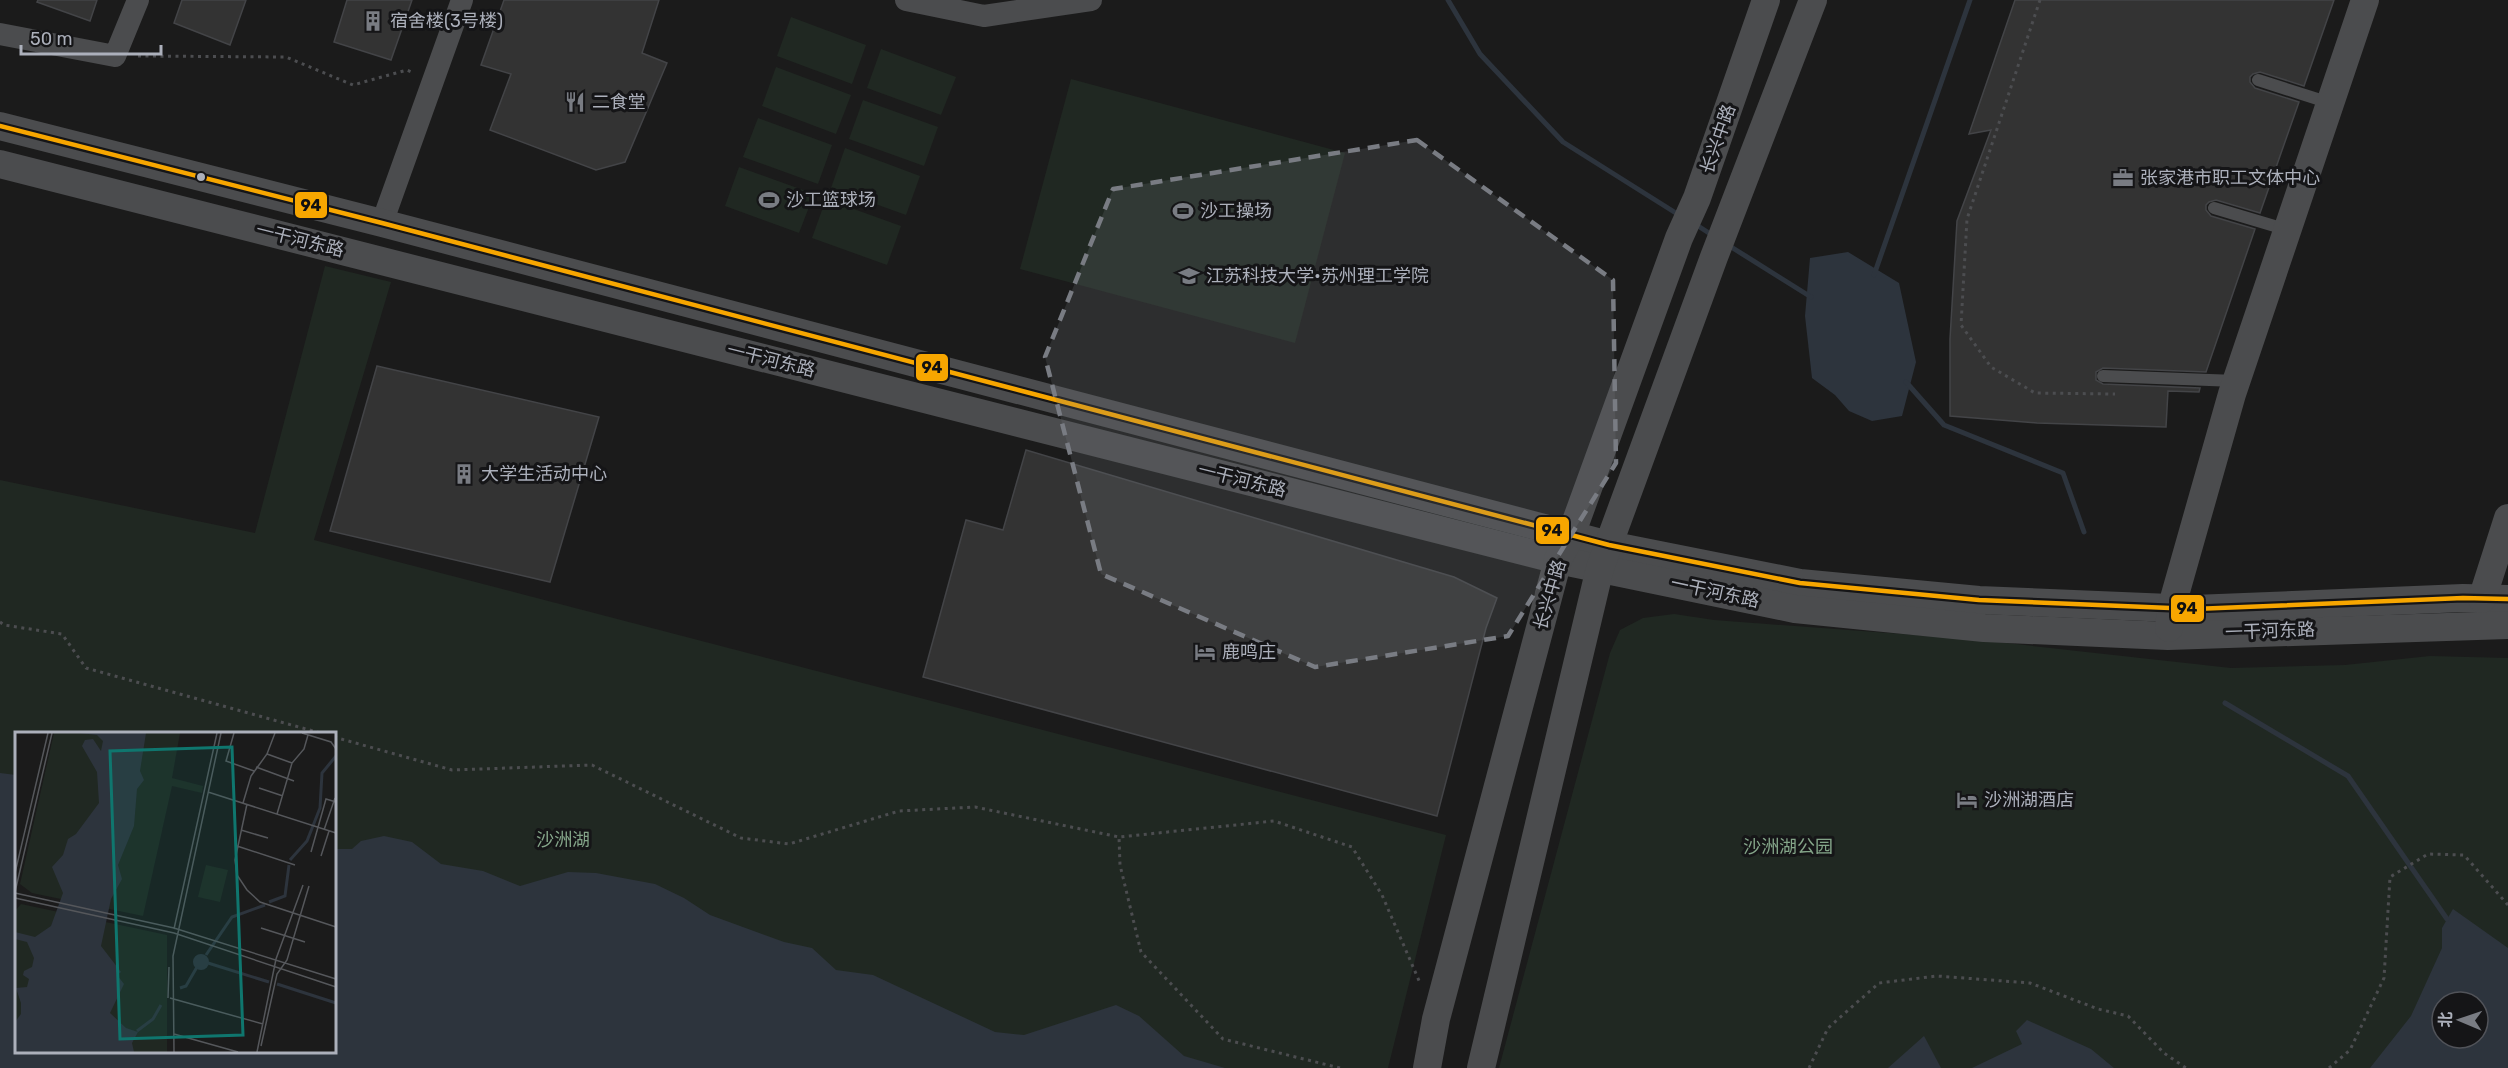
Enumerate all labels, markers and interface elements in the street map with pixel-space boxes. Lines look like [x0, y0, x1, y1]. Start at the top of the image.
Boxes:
building icon: 宿舍楼(3号楼) [361, 9, 385, 33]
place label: 宿舍楼(3号楼) [390, 10, 503, 32]
scale bar [21, 18, 160, 56]
text: 50 m [30, 28, 73, 50]
restaurant icon: 二食堂 [563, 90, 587, 114]
place label: 二食堂 [592, 91, 646, 113]
street label: 长兴中路 [1696, 101, 1740, 177]
office icon: 张家港市职工文体中心 [2111, 166, 2135, 190]
place label: 张家港市职工文体中心 [2140, 167, 2320, 189]
unlabelled marker [195, 171, 207, 183]
sports icon: 沙工篮球场 [757, 188, 781, 212]
place label: 沙工篮球场 [786, 189, 876, 211]
line badge: 94 [294, 191, 328, 219]
text: 94 [300, 196, 322, 215]
sports icon: 沙工操场 [1171, 199, 1195, 223]
place label: 沙工操场 [1200, 200, 1272, 222]
street label: 一干河东路 [254, 218, 346, 262]
school or university icon: 江苏科技大学•苏州理工学院 [1177, 264, 1201, 288]
place label: 江苏科技大学•苏州理工学院 [1206, 265, 1429, 287]
street label: 一干河东路 [725, 338, 817, 382]
line badge: 94 [915, 353, 949, 382]
text: 94 [921, 358, 943, 377]
street label: 一干河东路 [1196, 458, 1288, 502]
building icon: 大学生活动中心 [452, 462, 476, 486]
place label: 大学生活动中心 [481, 463, 607, 485]
line badge: 94 [1535, 516, 1570, 545]
text: 94 [1541, 521, 1563, 540]
street label: 长兴中路 [1530, 557, 1570, 633]
street label: 一干河东路 [1669, 572, 1761, 612]
line badge: 94 [2170, 594, 2205, 623]
text: 94 [2176, 599, 2198, 618]
street label: 一干河东路 [2225, 618, 2315, 644]
hotel icon: 鹿鸣庄 [1193, 640, 1217, 664]
place label: 鹿鸣庄 [1222, 641, 1276, 663]
inset map [15, 732, 336, 1053]
hotel icon: 沙洲湖酒店 [1955, 788, 1979, 812]
place label: 沙洲湖酒店 [1984, 789, 2074, 811]
park label: 沙洲湖 [536, 829, 590, 851]
park label: 沙洲湖公园 [1743, 836, 1833, 858]
north arrow [2430, 990, 2490, 1050]
text: 北 [2436, 1011, 2455, 1028]

